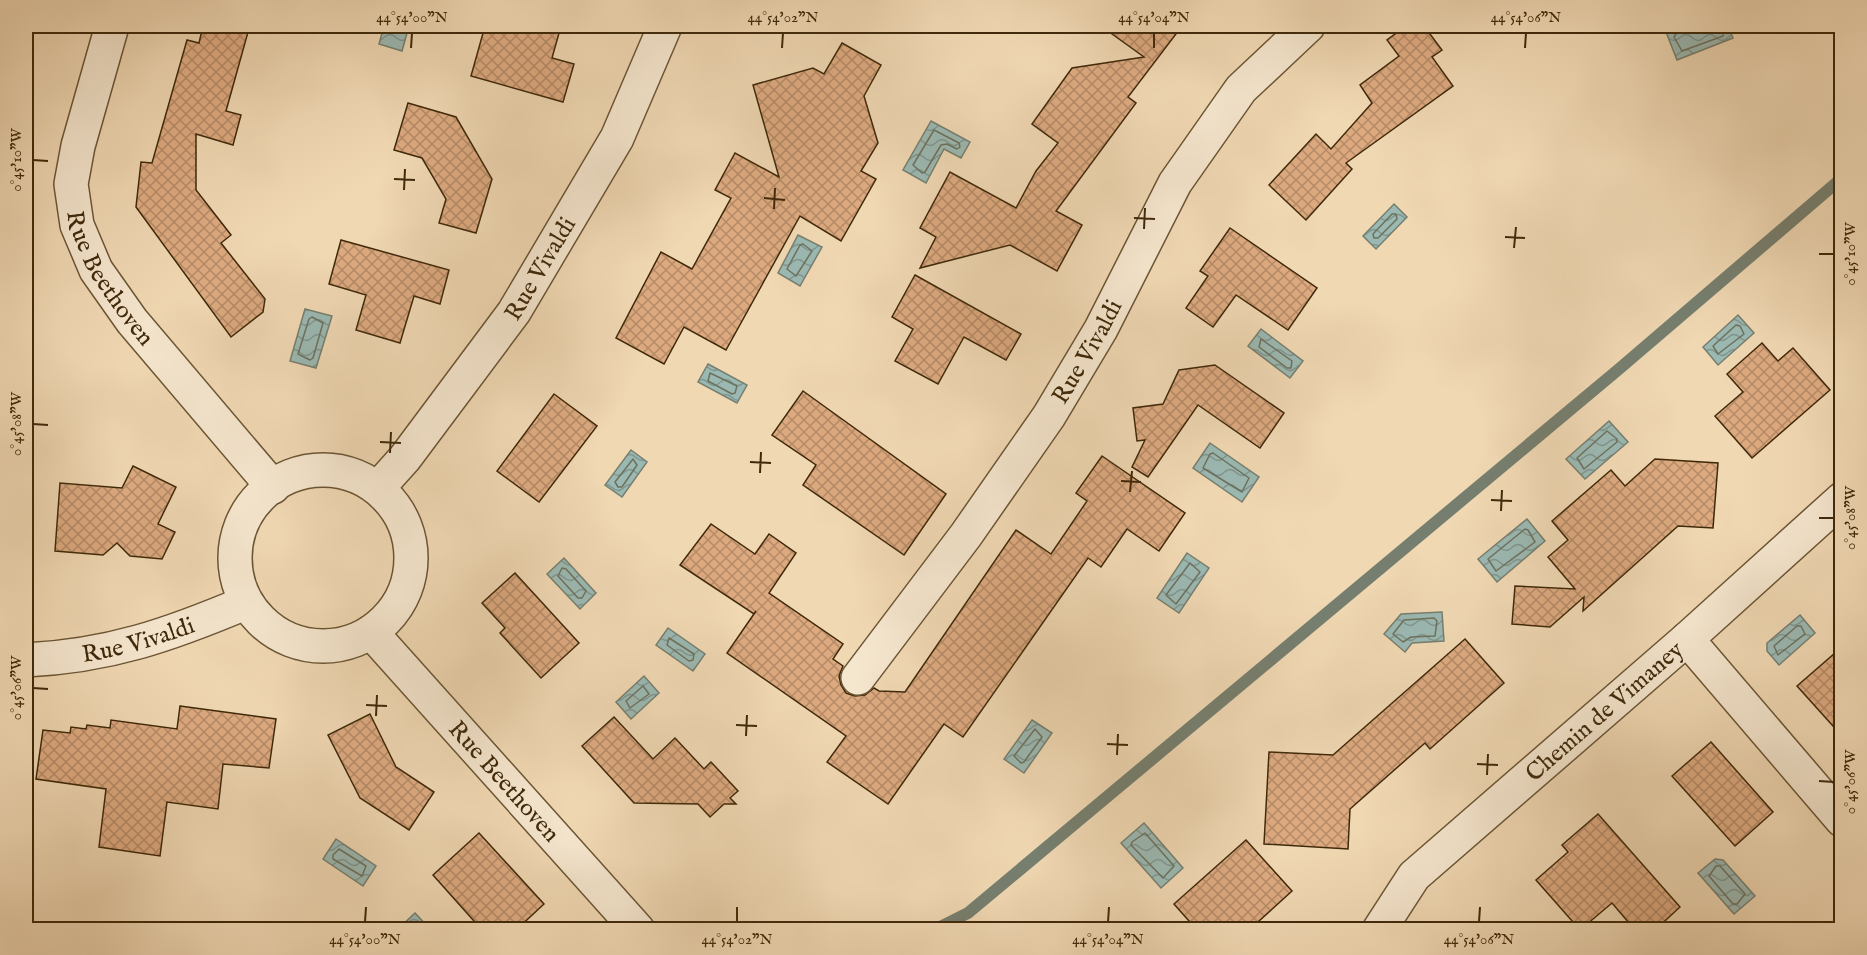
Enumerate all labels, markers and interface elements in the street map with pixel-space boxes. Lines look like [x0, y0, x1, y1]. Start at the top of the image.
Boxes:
text: 44°54'00"N [376, 8, 448, 27]
text: 44°54'02"N [747, 8, 819, 27]
text: 44°54'04"N [1118, 8, 1190, 27]
text: 44°54'06"N [1491, 8, 1561, 27]
text: 0°45'10"W [7, 127, 26, 192]
street label: Rue Beethoven [58, 209, 160, 353]
street label: Rue Vivaldi [498, 212, 584, 327]
text: 0°45'10"W [1841, 221, 1860, 286]
street label: Rue Vivaldi [1046, 295, 1130, 410]
text: 0°45'08"W [7, 391, 26, 456]
text: 0°45'08"W [1841, 485, 1860, 550]
street label: Rue Vivaldi [80, 611, 199, 671]
street label: Chemin de Vimaney [1519, 635, 1691, 789]
text: 0°45'06"W [7, 655, 26, 720]
street label: Rue Beethoven [441, 715, 566, 849]
text: 0°45'06"W [1841, 749, 1860, 814]
text: 44°54'00"N [329, 930, 401, 949]
text: 44°54'02"N [701, 930, 773, 949]
text: 44°54'04"N [1072, 930, 1144, 949]
text: 44°54'06"N [1444, 930, 1514, 949]

